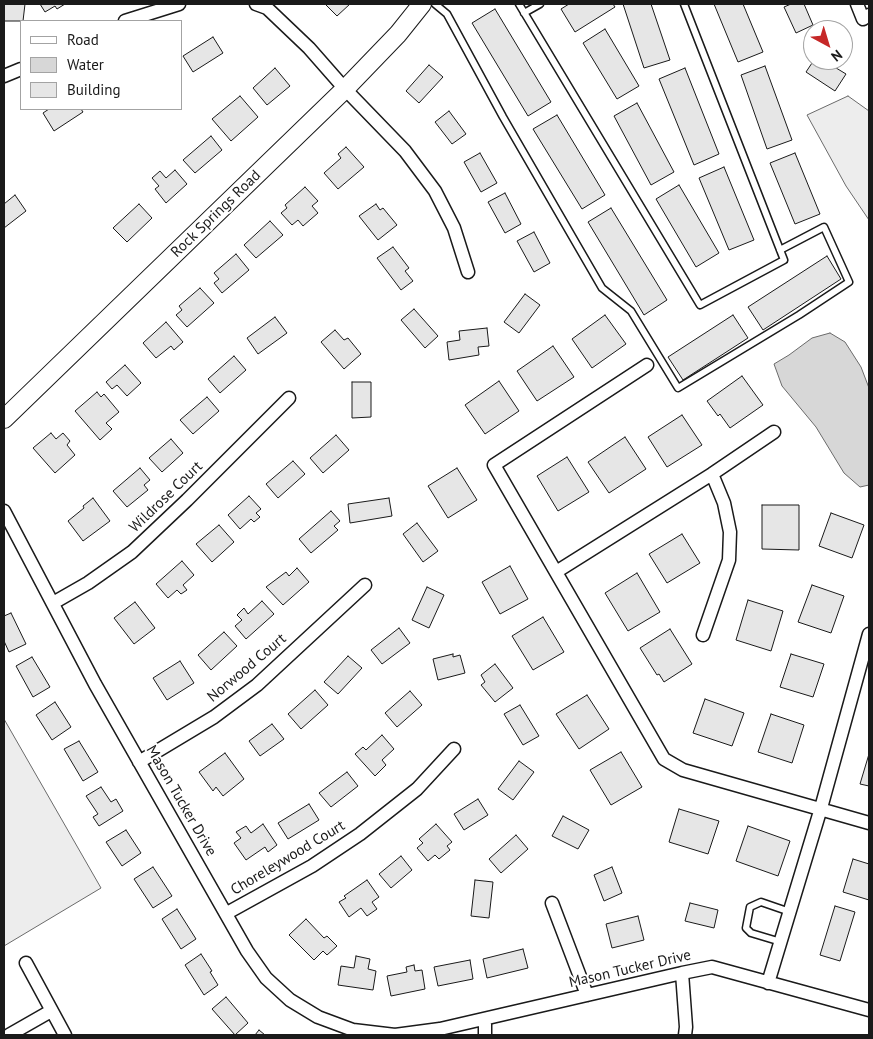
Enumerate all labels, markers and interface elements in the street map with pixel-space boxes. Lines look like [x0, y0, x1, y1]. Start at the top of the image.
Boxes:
legend [20, 20, 182, 110]
north arrow [803, 20, 853, 70]
text: Road [67, 30, 99, 49]
text: N [828, 46, 846, 66]
text: Water [67, 55, 104, 74]
text: Building [67, 80, 121, 99]
street label: Rock Springs Road [167, 167, 265, 261]
street label: Wildrose Court [126, 458, 206, 536]
street label: Norwood Court [204, 630, 290, 706]
street label: Mason Tucker Drive [142, 742, 220, 860]
street label: Choreleywood Court [228, 817, 348, 899]
street label: Mason Tucker Drive [567, 946, 693, 992]

